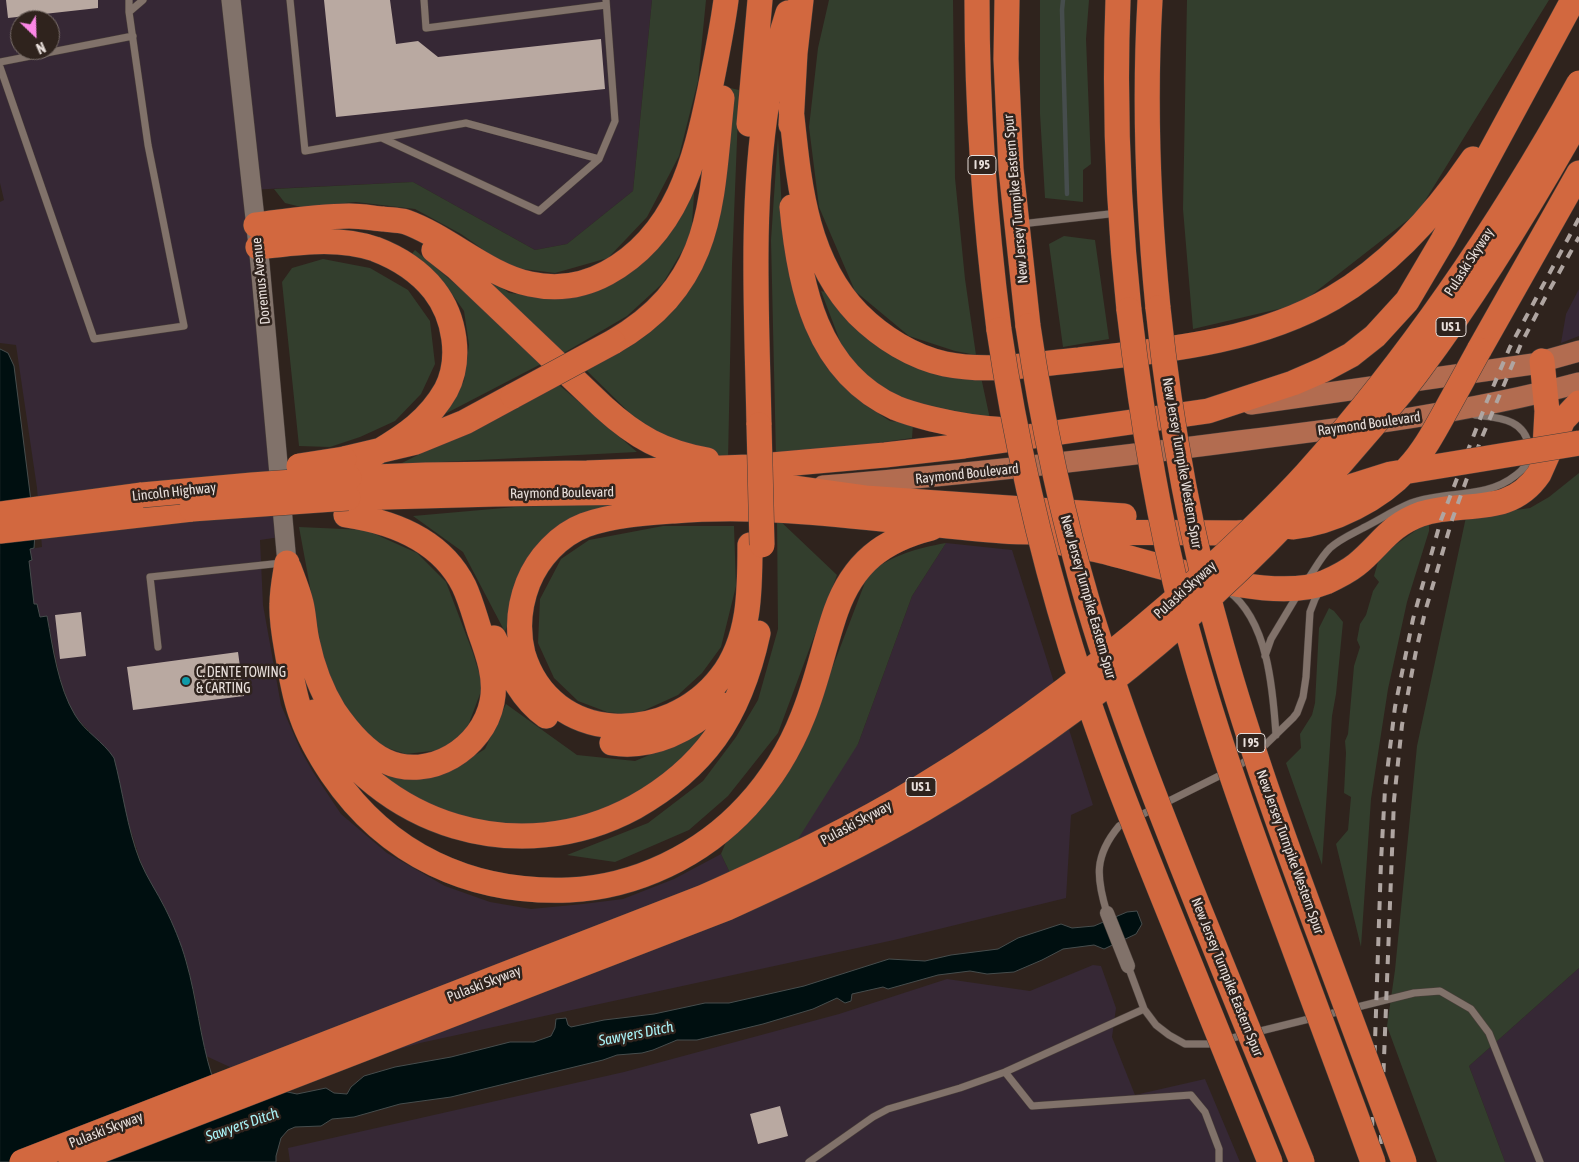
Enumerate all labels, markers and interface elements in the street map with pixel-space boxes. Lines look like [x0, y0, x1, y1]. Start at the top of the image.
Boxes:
north arrow [10, 10, 60, 60]
text: N [34, 39, 48, 57]
street label: New Jersey Turnpike Eastern Spur [1000, 114, 1032, 284]
road number: I 95 [968, 156, 996, 174]
street label: Pulaski Skyway [1441, 225, 1497, 299]
street label: Doremus Avenue [248, 237, 274, 325]
road number: US 1 [1436, 318, 1466, 337]
street label: New Jersey Turnpike Western Spur [1159, 376, 1205, 550]
street label: Raymond Boulevard [1316, 408, 1422, 440]
street label: Raymond Boulevard [914, 460, 1020, 488]
street label: Lincoln Highway [131, 479, 217, 505]
street label: Raymond Boulevard [510, 484, 614, 502]
street label: New Jersey Turnpike Eastern Spur [1057, 513, 1119, 681]
street label: Pulaski Skyway [1150, 558, 1220, 622]
place label: C. DENTE TOWING & CARTING [196, 665, 286, 698]
marker: C. DENTE TOWING & CARTING [180, 675, 192, 687]
road number: I 95 [1237, 734, 1265, 752]
street label: New Jersey Turnpike Western Spur [1252, 768, 1328, 936]
road number: US 1 [906, 778, 936, 796]
street label: Pulaski Skyway [818, 797, 894, 849]
street label: New Jersey Turnpike Eastern Spur [1187, 895, 1267, 1059]
street label: Pulaski Skyway [445, 962, 523, 1006]
water label: Sawyers Ditch [597, 1018, 675, 1050]
water label: Sawyers Ditch [203, 1104, 281, 1146]
street label: Pulaski Skyway [67, 1108, 145, 1152]

